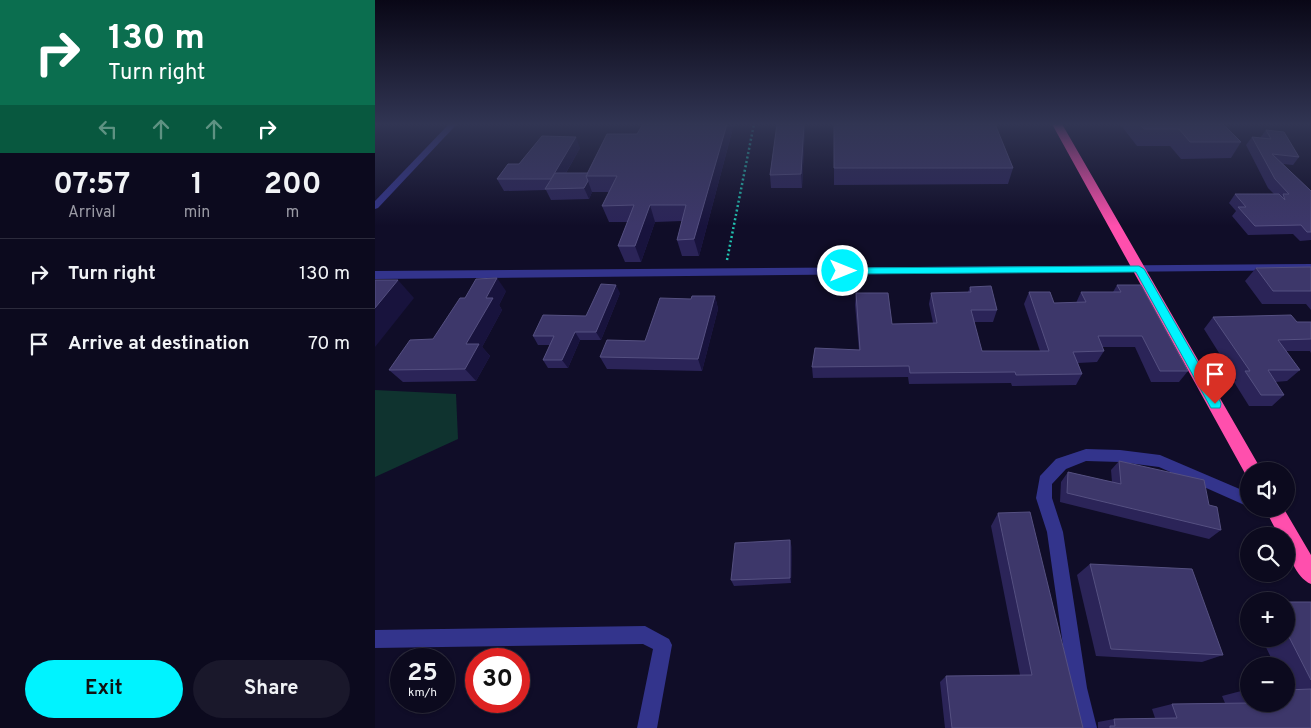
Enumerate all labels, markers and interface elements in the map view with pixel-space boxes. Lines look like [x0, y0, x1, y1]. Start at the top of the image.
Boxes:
text: 130 m [108, 17, 205, 61]
icon: right [25, 20, 90, 85]
text: Turn right [108, 60, 205, 87]
icon: left [94, 115, 122, 143]
icon: ahead [147, 115, 175, 143]
icon: ahead [200, 115, 228, 143]
icon: right [253, 115, 281, 143]
text: 07:57 [53, 167, 130, 204]
text: 1 [191, 167, 203, 204]
text: 200 [264, 167, 322, 204]
text: Arrival [68, 203, 116, 223]
text: min [184, 203, 210, 223]
text: m [286, 203, 299, 223]
position arrow [816, 244, 868, 296]
icon: right [25, 260, 53, 288]
text: Turn right [68, 262, 156, 286]
text: 130 m [299, 262, 350, 286]
icon: arrive [25, 330, 53, 358]
text: Arrive at destination [68, 332, 249, 356]
text: 70 m [308, 332, 350, 356]
pin [1194, 353, 1236, 404]
icon: arrive [1201, 360, 1229, 388]
map controls [1240, 462, 1295, 712]
button: sound [1240, 462, 1295, 517]
button: search [1240, 527, 1295, 582]
button: + [1240, 592, 1295, 647]
speed limit sign: 30 [465, 648, 530, 713]
button: − [1240, 657, 1295, 712]
text: 25 [407, 658, 438, 690]
button: Exit [25, 660, 183, 718]
button: Share [193, 660, 350, 718]
text: km/h [408, 685, 437, 701]

